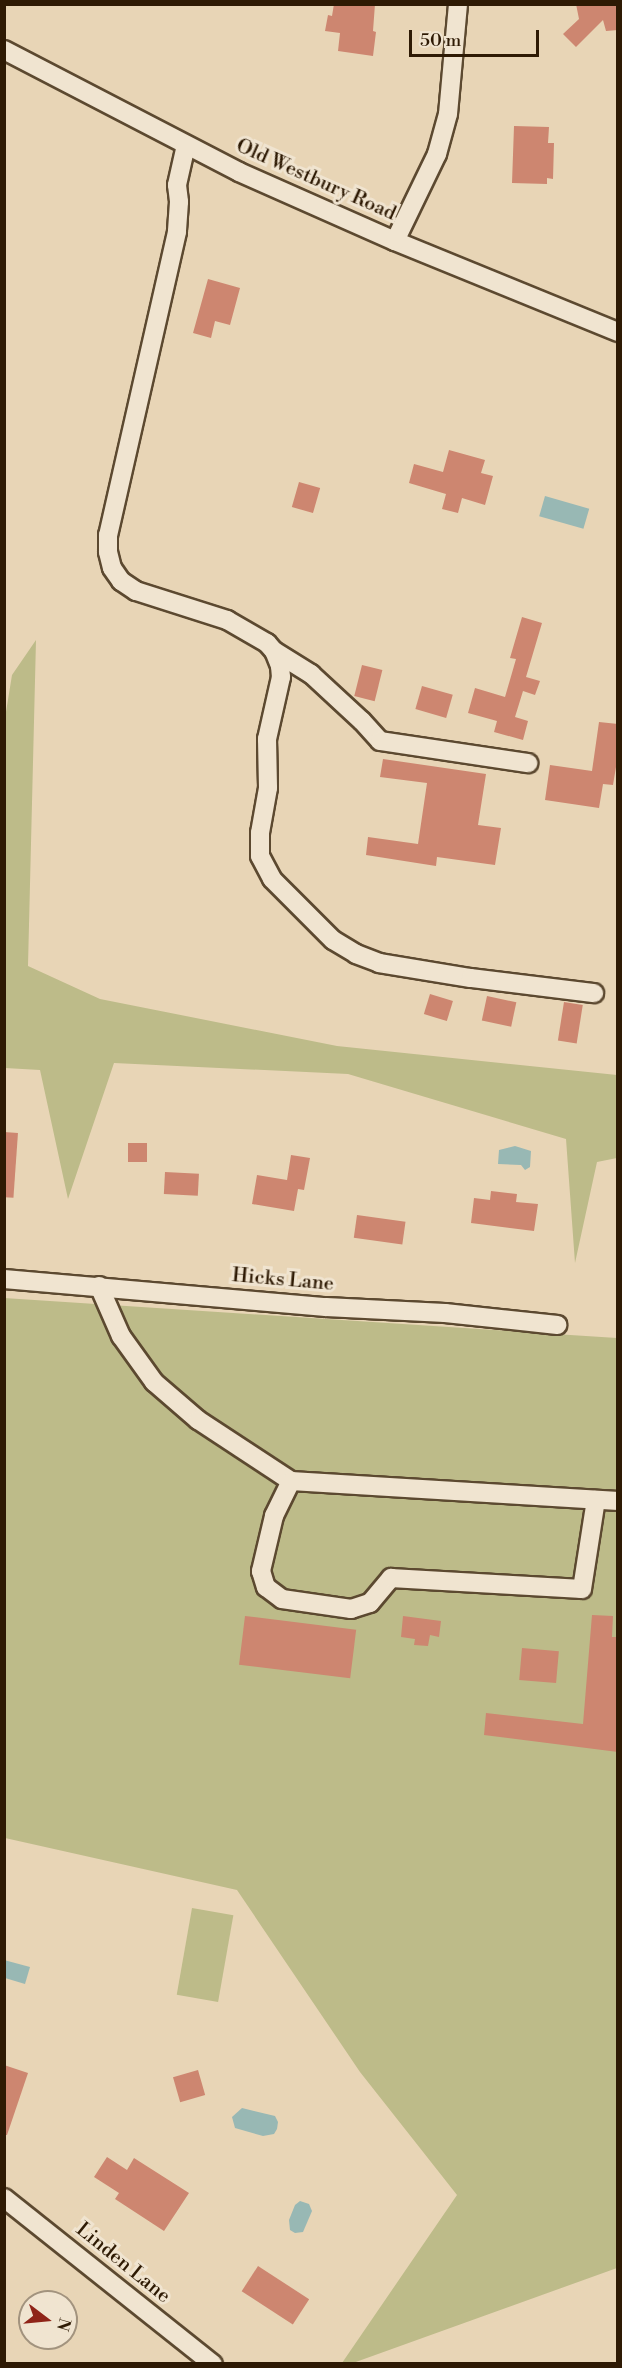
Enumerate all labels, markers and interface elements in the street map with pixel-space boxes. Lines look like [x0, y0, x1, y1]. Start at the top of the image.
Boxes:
scale bar [412, 18, 542, 56]
text: 50 m [420, 29, 461, 52]
street label: Old Westbury Road [232, 134, 400, 226]
street label: Hicks Lane [231, 1264, 335, 1296]
street label: Linden Lane [71, 2218, 175, 2308]
north arrow [18, 2290, 78, 2350]
text: N [52, 2316, 75, 2333]

